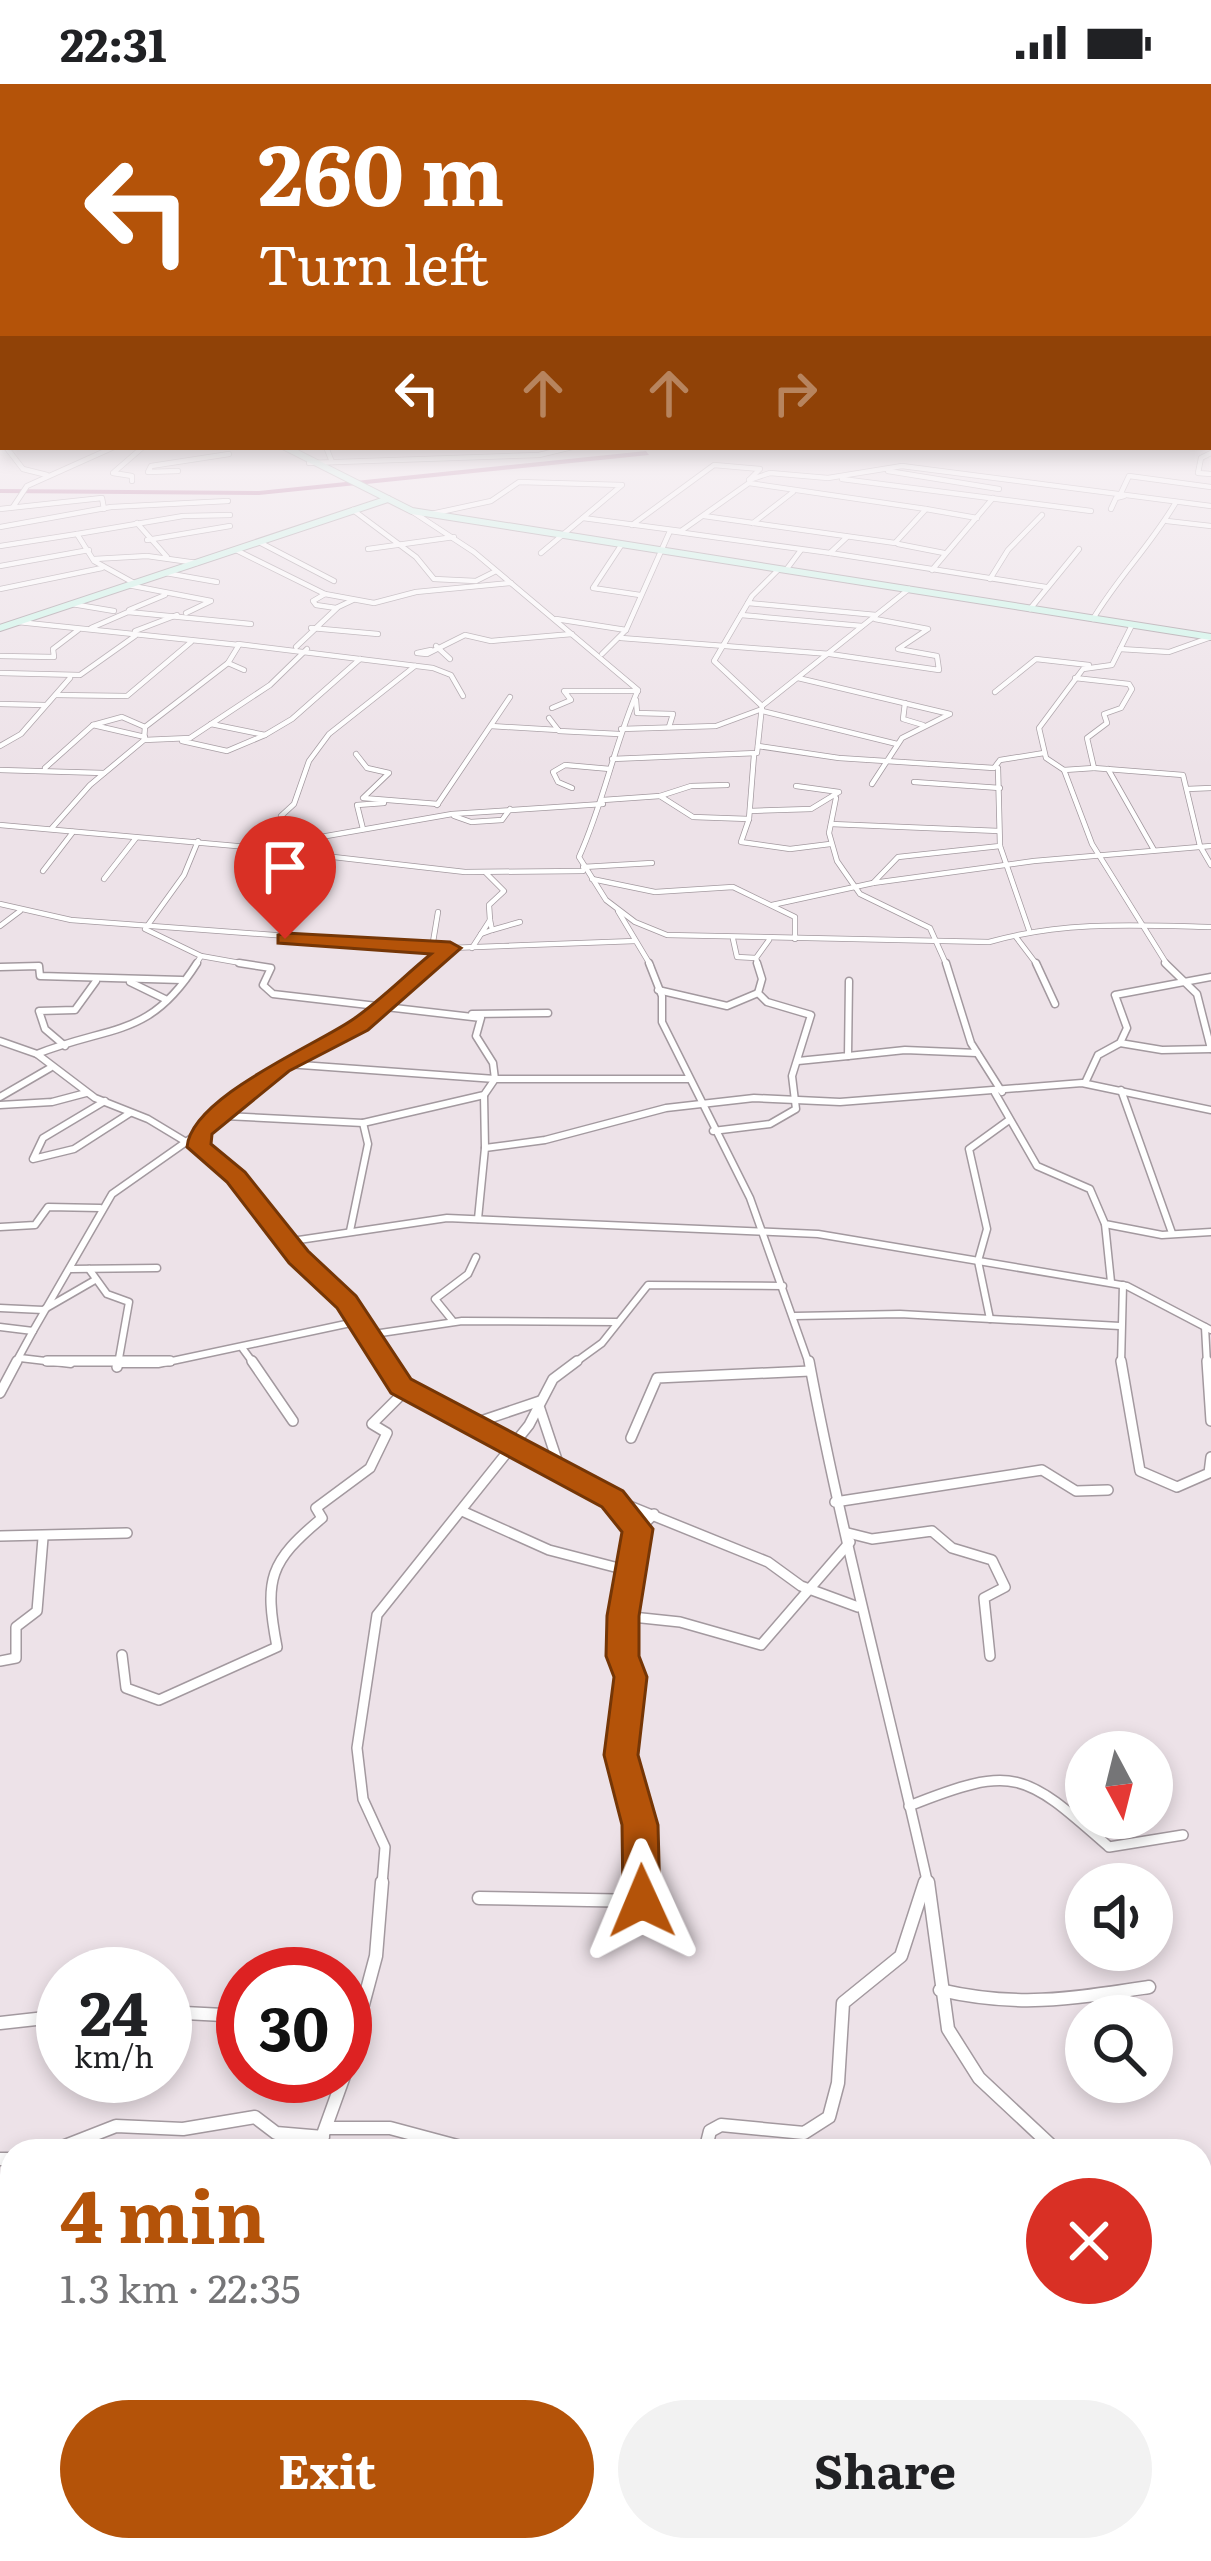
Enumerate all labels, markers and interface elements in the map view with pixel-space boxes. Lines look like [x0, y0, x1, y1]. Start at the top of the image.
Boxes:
text: 22:31 [60, 9, 167, 76]
text: 260 m [258, 107, 504, 232]
icon: left [60, 132, 216, 288]
text: Turn left [258, 221, 489, 302]
icon: left [384, 360, 450, 426]
icon: ahead [510, 360, 576, 426]
icon: ahead [636, 360, 702, 426]
icon: right [762, 360, 828, 426]
pin [234, 816, 336, 939]
icon: arrive [252, 834, 318, 900]
north arrow [1065, 1731, 1173, 1839]
map controls [1065, 1731, 1173, 2103]
position arrow [579, 1838, 705, 1964]
button: sound [1065, 1863, 1173, 1971]
speed limit sign: 30 [216, 1947, 372, 2103]
text: 24 [80, 1965, 148, 2054]
button: search [1065, 1995, 1173, 2103]
text: km/h [74, 2033, 154, 2077]
text: 4 min [60, 2158, 266, 2265]
button: close [1026, 2178, 1152, 2304]
text: 1.3 km · 22:35 [60, 2257, 301, 2315]
button: Exit [60, 2400, 594, 2538]
button: Share [618, 2400, 1152, 2538]

